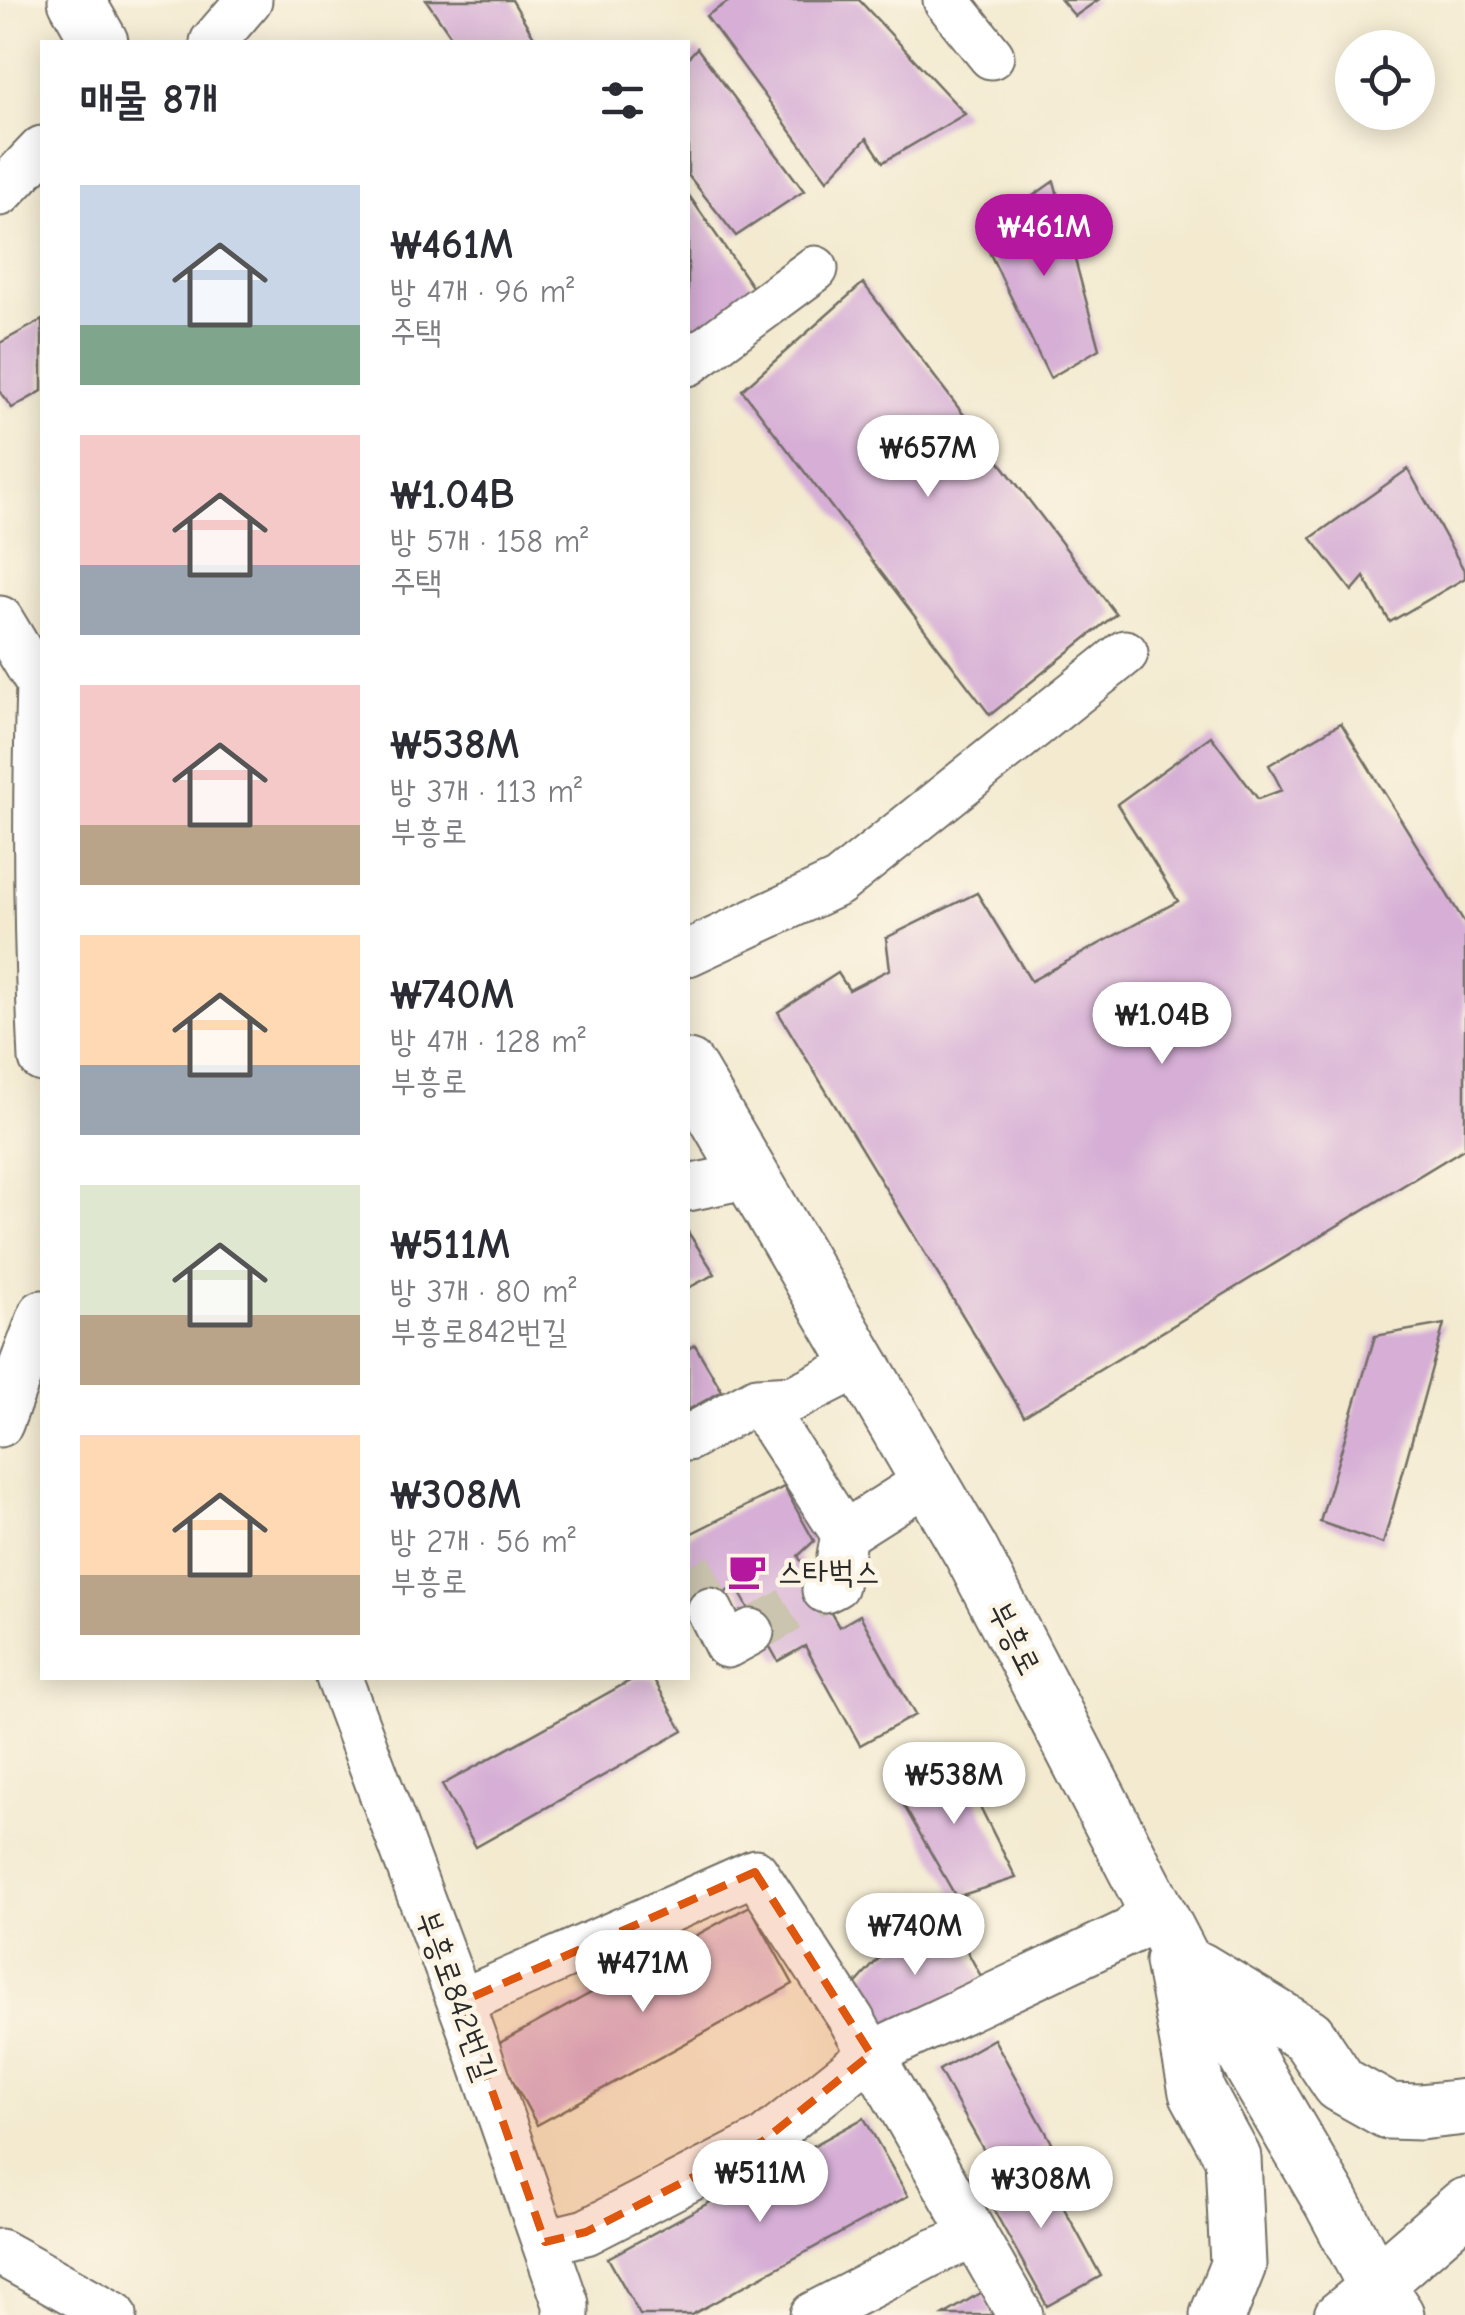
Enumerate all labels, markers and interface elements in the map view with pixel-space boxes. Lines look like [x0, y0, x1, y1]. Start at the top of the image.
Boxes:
map controls [1335, 30, 1435, 130]
button: locate [1335, 30, 1435, 130]
icon: filters [595, 73, 650, 128]
text: 매물 8개 [80, 75, 218, 124]
pin: ₩461M [974, 194, 1114, 279]
text: ₩461M [997, 208, 1091, 245]
text: ₩461M [390, 220, 513, 269]
icon: home [160, 225, 280, 345]
text: 방 4개 · 96 m² [390, 273, 574, 310]
text: 주택 [390, 313, 442, 350]
pin: ₩657M [858, 415, 998, 500]
text: ₩657M [879, 429, 977, 466]
text: ₩1.04B [390, 470, 515, 519]
icon: home [160, 475, 280, 595]
text: 방 5개 · 158 m² [390, 523, 588, 560]
text: 주택 [390, 563, 442, 600]
text: ₩538M [390, 720, 520, 769]
icon: home [160, 725, 280, 845]
text: 방 3개 · 113 m² [390, 773, 582, 810]
text: 부흥로 [390, 813, 467, 850]
text: ₩740M [390, 970, 514, 1019]
icon: home [160, 975, 280, 1095]
pin: ₩1.04B [1081, 982, 1243, 1067]
text: ₩1.04B [1114, 996, 1210, 1033]
text: 방 4개 · 128 m² [390, 1023, 586, 1060]
text: 부흥로 [390, 1063, 467, 1100]
text: ₩511M [390, 1220, 510, 1269]
icon: home [160, 1225, 280, 1345]
text: 방 3개 · 80 m² [390, 1273, 576, 1310]
text: 부흥로842번길 [390, 1313, 567, 1350]
text: ₩308M [390, 1470, 521, 1519]
icon: home [160, 1475, 280, 1595]
text: 방 2개 · 56 m² [390, 1523, 576, 1560]
cafe icon: 스타벅스 [726, 1550, 768, 1592]
place label: 스타벅스 [777, 1553, 880, 1590]
text: 부흥로 [390, 1563, 467, 1600]
street label: 부흥로 [981, 1595, 1049, 1681]
pin: ₩538M [884, 1742, 1024, 1827]
text: ₩538M [905, 1756, 1003, 1793]
pin: ₩740M [845, 1893, 985, 1978]
street label: 부흥로842번길 [409, 1905, 504, 2085]
text: ₩740M [868, 1907, 962, 1944]
pin: ₩471M [573, 1930, 713, 2015]
text: ₩471M [597, 1944, 689, 1981]
pin: ₩511M [690, 2140, 830, 2225]
pin: ₩308M [971, 2146, 1111, 2231]
text: ₩511M [714, 2154, 806, 2191]
text: ₩308M [991, 2160, 1091, 2197]

